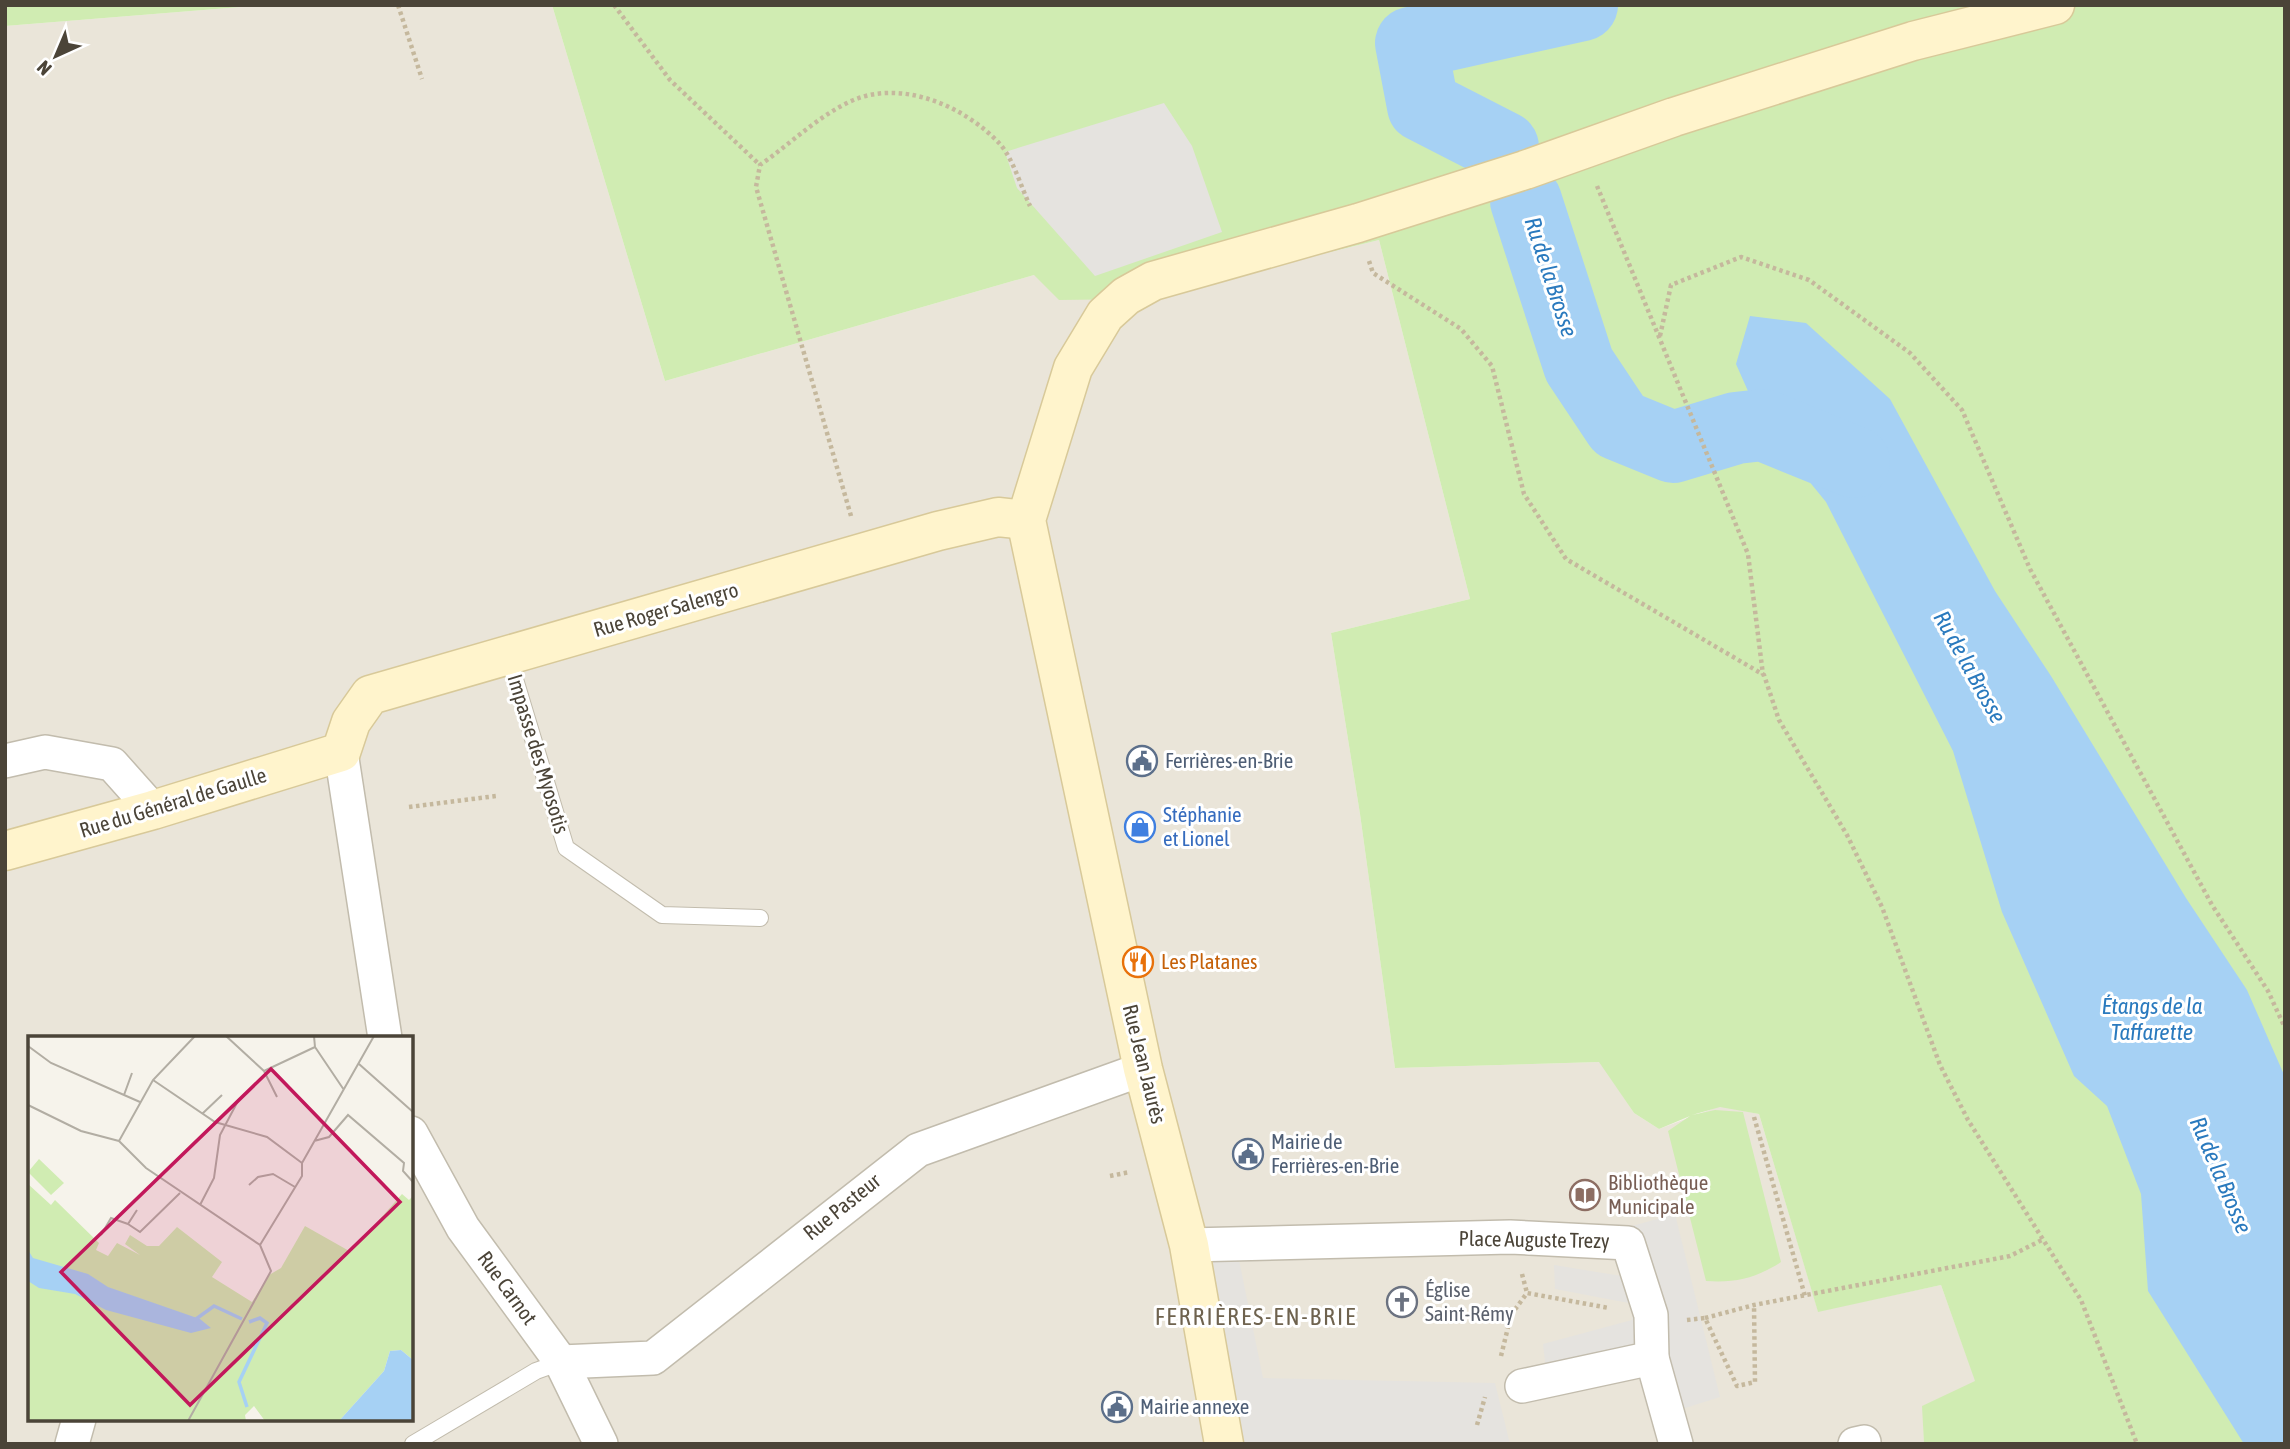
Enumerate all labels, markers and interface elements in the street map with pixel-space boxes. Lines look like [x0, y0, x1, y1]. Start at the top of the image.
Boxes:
north arrow [21, 21, 91, 91]
text: N [33, 56, 56, 80]
water label: Ru de la Brosse [1519, 214, 1583, 340]
street label: Rue Roger Salengro [591, 577, 741, 641]
water label: Ru de la Brosse [1928, 606, 2012, 728]
street label: Impasse des Myosotis [503, 671, 575, 836]
public building icon: Ferrières-en-Brie [1125, 744, 1159, 778]
place label: Ferrières-en-Brie [1165, 748, 1293, 772]
street label: Rue du Général de Gaulle [76, 762, 269, 842]
place label: Stéphanie et Lionel [1163, 802, 1242, 850]
shop icon: Stéphanie et Lionel [1123, 810, 1157, 844]
restaurant icon: Les Platanes [1121, 945, 1155, 979]
place label: Les Platanes [1161, 949, 1258, 973]
water label: Étangs de la Taffarette [2101, 993, 2203, 1045]
street label: Rue Jean Jaurès [1119, 1002, 1171, 1126]
inset map [28, 1036, 413, 1421]
water label: Ru de la Brosse [2185, 1113, 2257, 1237]
place label: Mairie de Ferrières-en-Brie [1271, 1129, 1399, 1177]
public building icon: Mairie de Ferrières-en-Brie [1231, 1137, 1265, 1171]
street label: Rue Pasteur [798, 1168, 885, 1244]
place label: Bibliothèque Municipale [1608, 1170, 1708, 1218]
library icon: Bibliothèque Municipale [1568, 1178, 1602, 1212]
street label: Place Auguste Trezy [1458, 1226, 1610, 1252]
street label: Rue Carnot [473, 1246, 542, 1329]
place label: Église Saint-Rémy [1425, 1277, 1514, 1325]
church icon: Église Saint-Rémy [1385, 1285, 1419, 1319]
district label: FERRIÈRES-EN-BRIE [1155, 1303, 1357, 1330]
public building icon: Mairie annexe [1100, 1390, 1134, 1424]
place label: Mairie annexe [1140, 1394, 1249, 1418]

